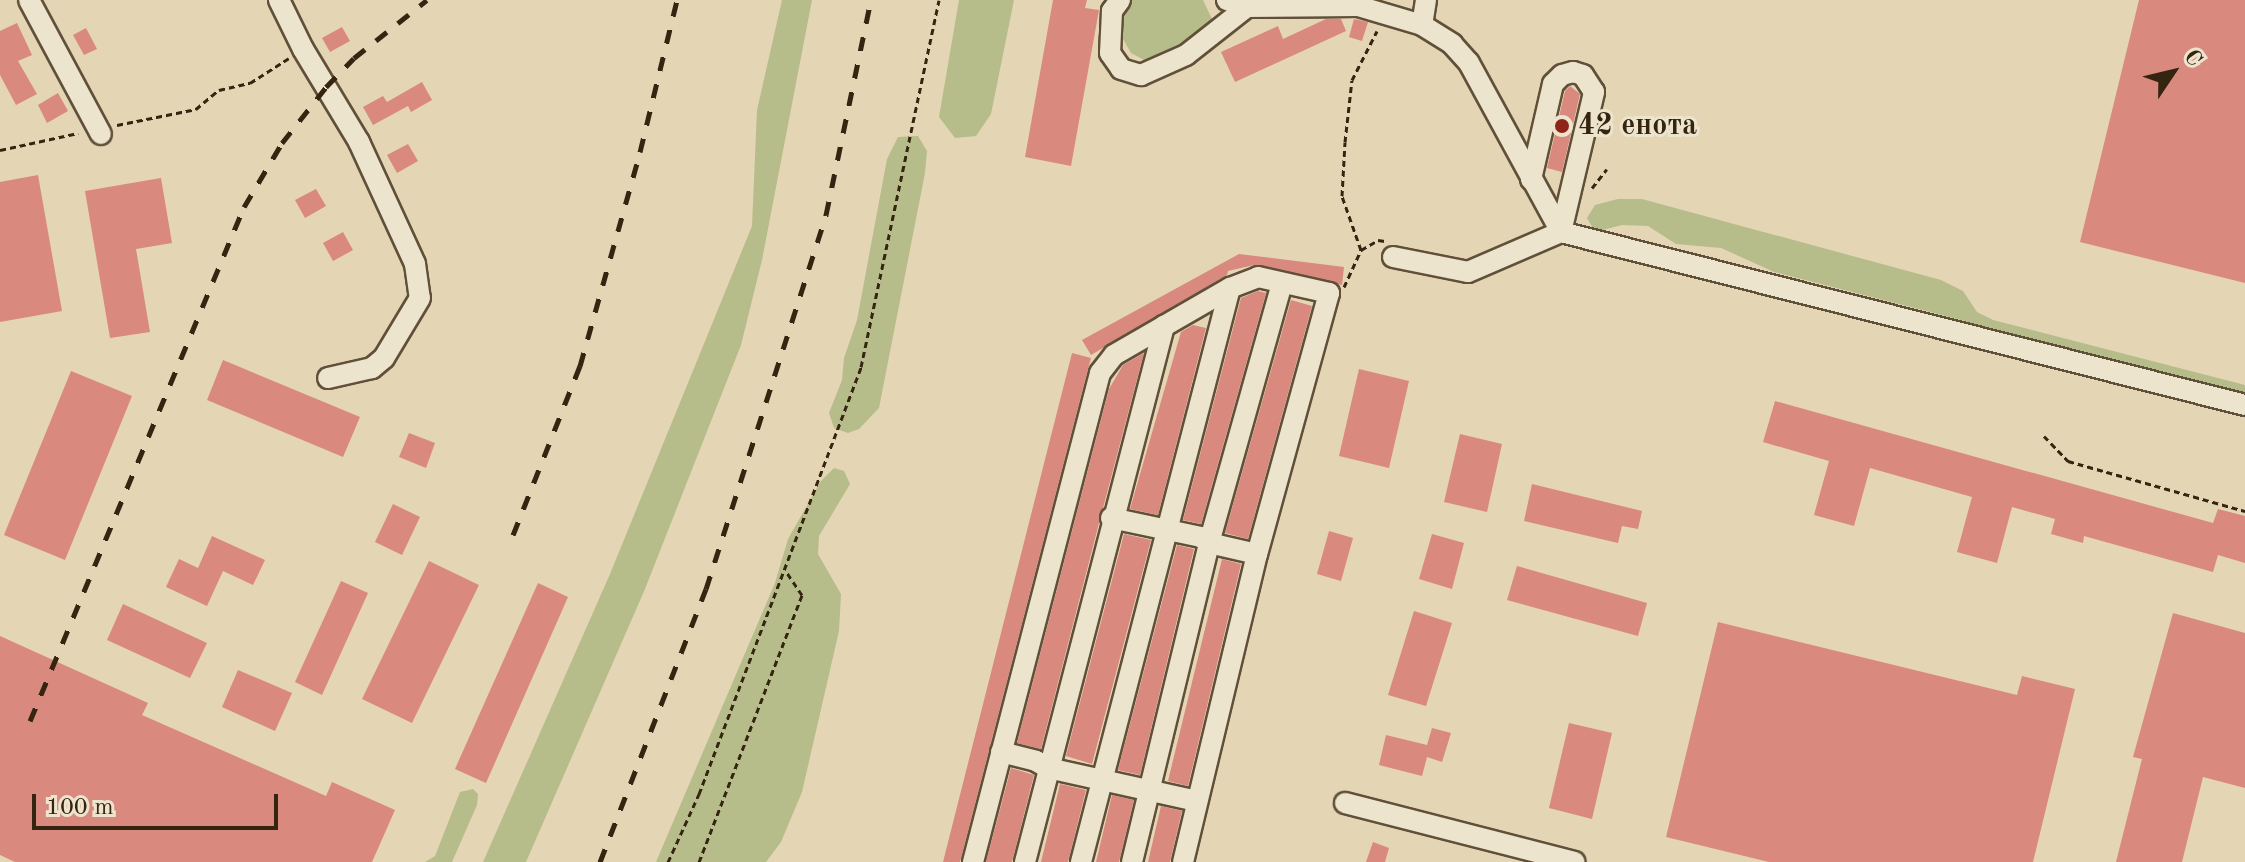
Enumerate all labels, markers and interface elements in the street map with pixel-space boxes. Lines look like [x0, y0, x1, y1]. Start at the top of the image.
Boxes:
north arrow [2133, 32, 2213, 112]
text: С [2179, 46, 2206, 70]
place label: 42 енота [1578, 108, 1697, 144]
marker: 42 енота [1553, 117, 1571, 135]
scale bar [36, 778, 282, 828]
text: 100 m [46, 796, 114, 820]

